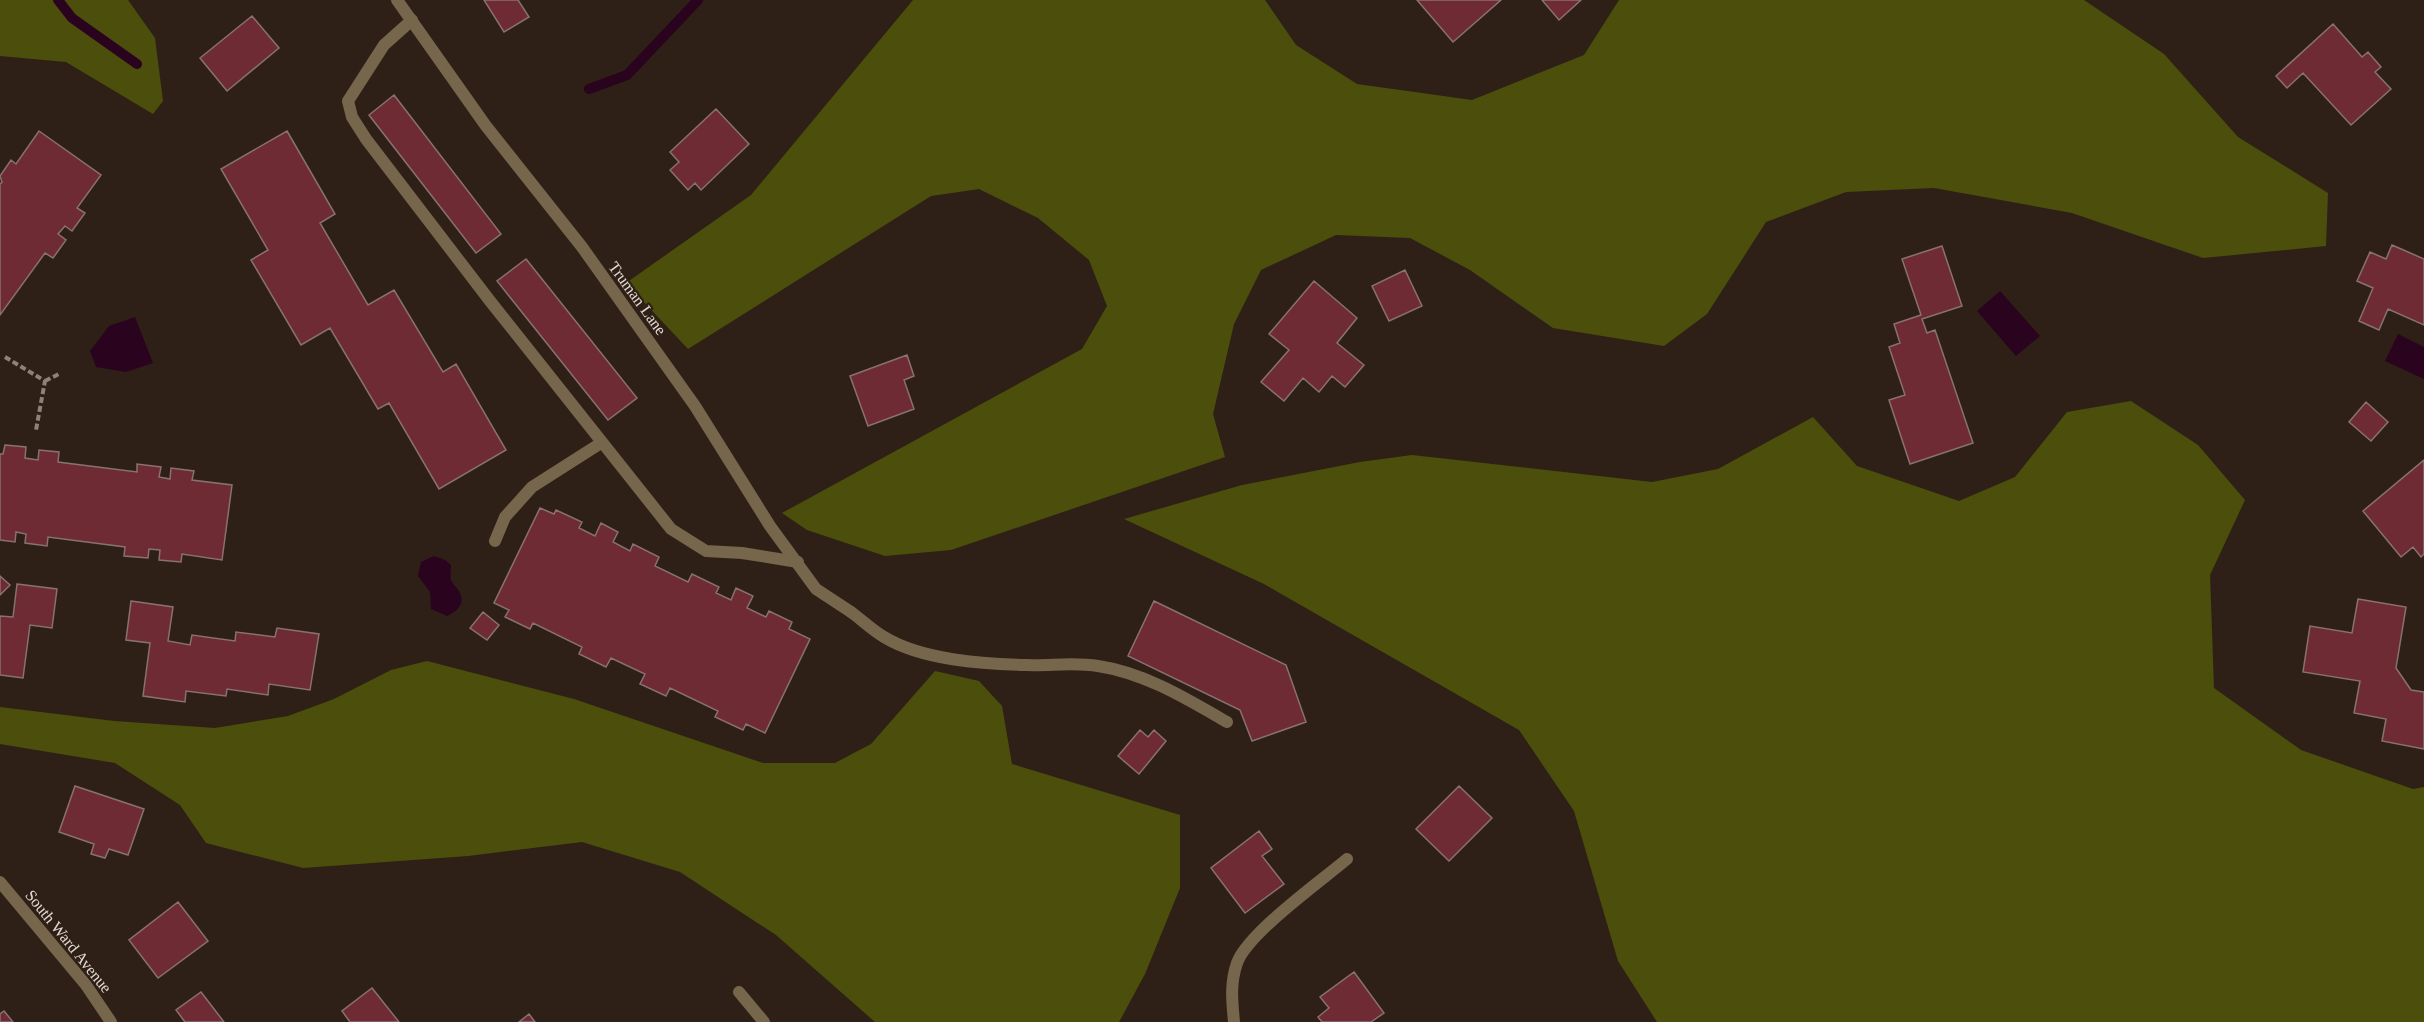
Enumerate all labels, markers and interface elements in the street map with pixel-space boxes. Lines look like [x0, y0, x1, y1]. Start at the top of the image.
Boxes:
street label: Truman Lane [605, 258, 670, 338]
street label: South Ward Avenue [22, 887, 115, 996]

